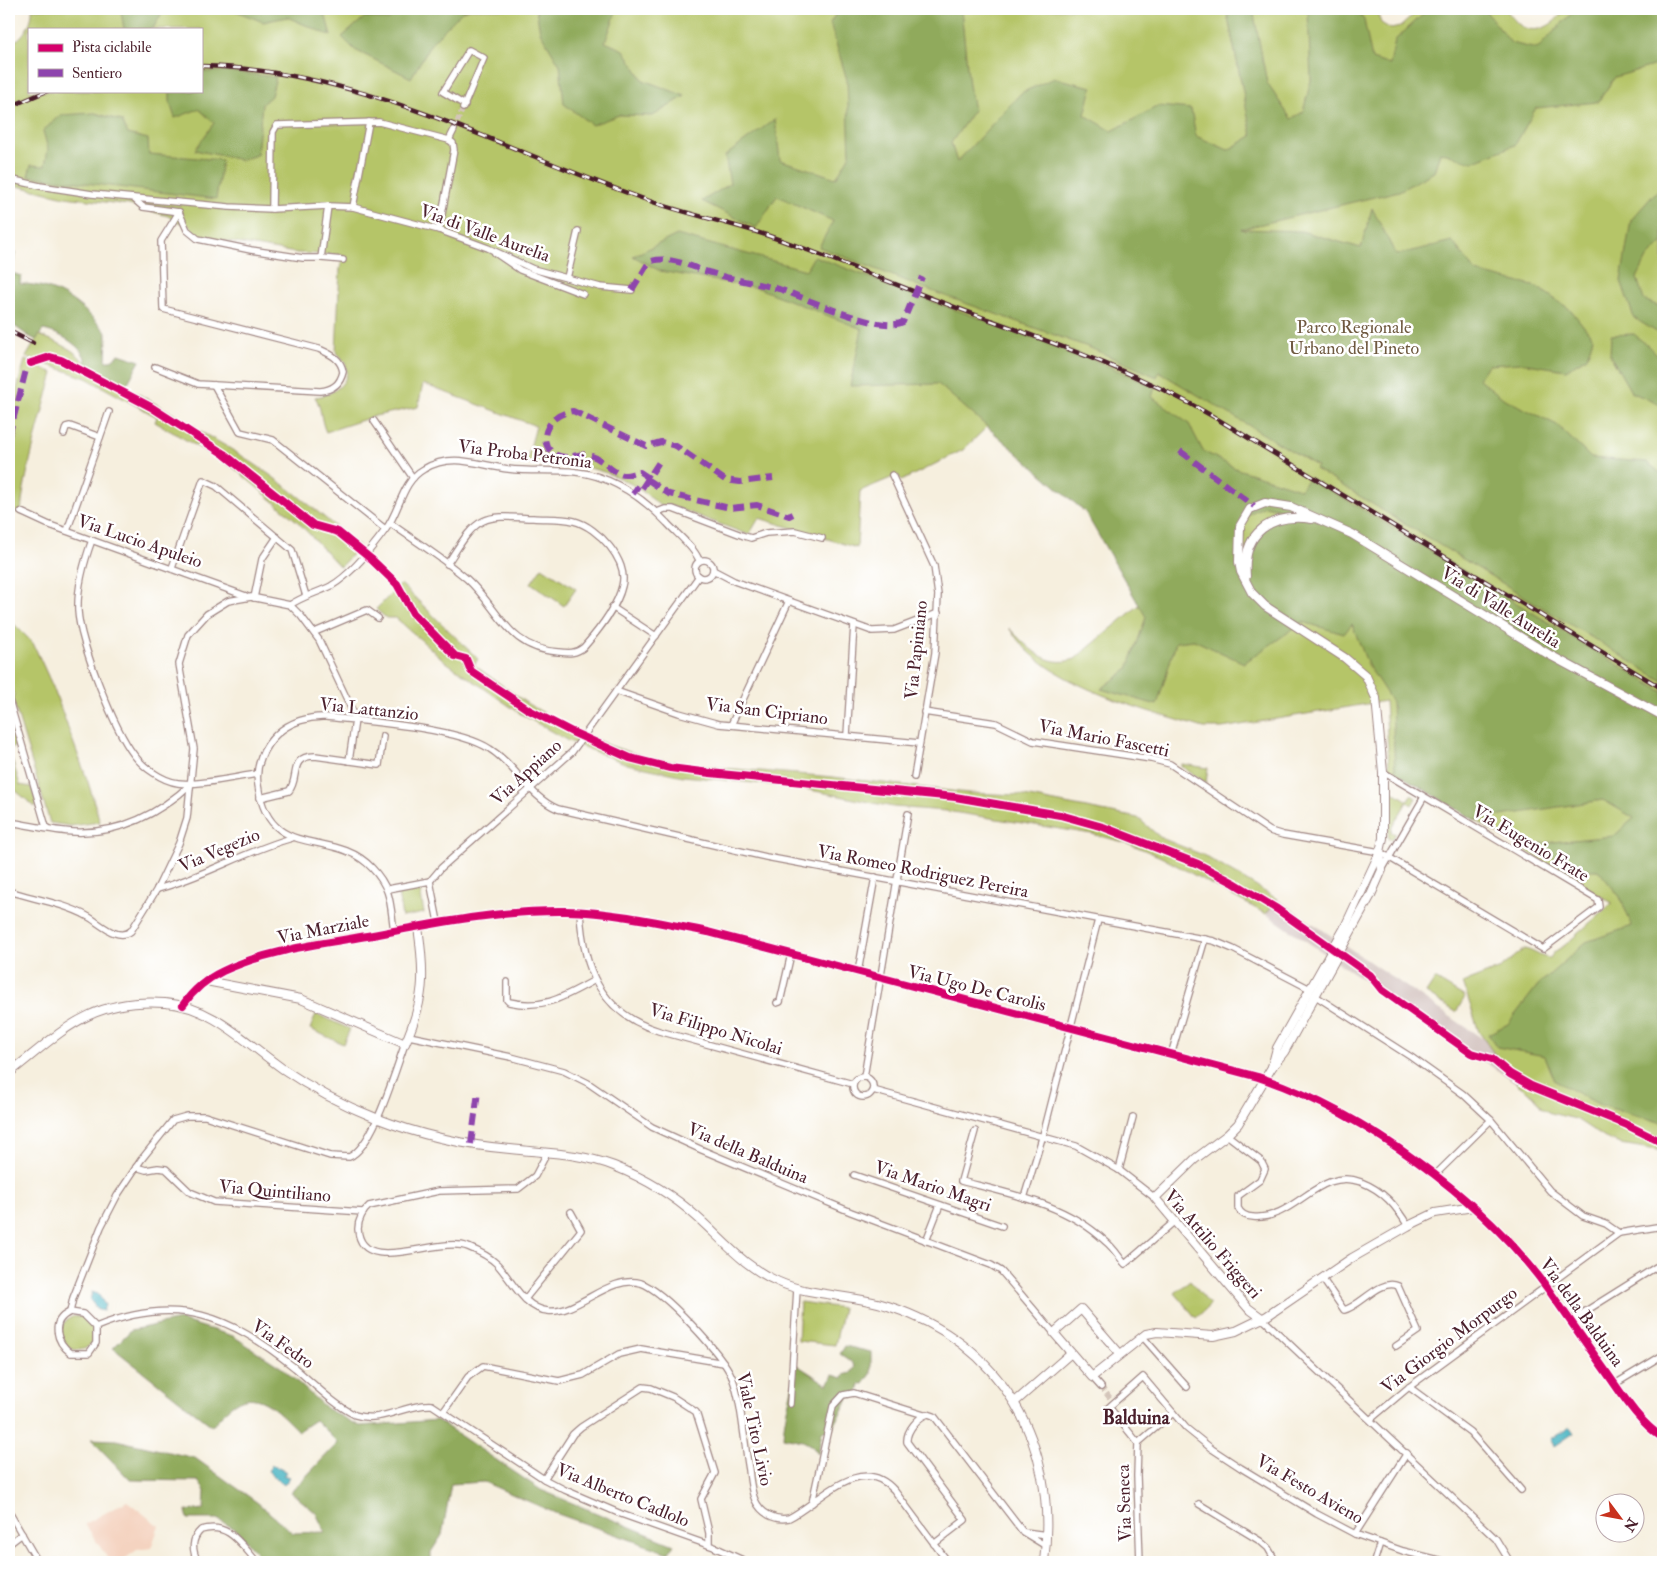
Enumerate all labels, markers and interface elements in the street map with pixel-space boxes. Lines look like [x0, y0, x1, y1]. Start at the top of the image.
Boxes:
legend [28, 28, 202, 92]
text: Pista ciclabile [72, 38, 151, 57]
text: Sentiero [72, 64, 122, 83]
street label: Via di Valle Aurelia [417, 199, 554, 268]
park label: Parco Regionale Urbano del Pineto [1289, 316, 1420, 360]
street label: Via Proba Petronia [457, 435, 594, 474]
street label: Via Lucio Apuleio [74, 509, 206, 574]
street label: Via di Valle Aurelia [1437, 561, 1565, 654]
street label: Via Papiniano [900, 599, 933, 701]
street label: Via Lattanzio [318, 693, 420, 726]
street label: Via San Cipriano [705, 693, 830, 730]
street label: Via Mario Fascetti [1037, 715, 1171, 762]
street label: Via Appiano [486, 734, 567, 810]
street label: Via Eugenio Frate [1468, 800, 1594, 888]
street label: Via Vegezio [175, 823, 264, 878]
street label: Via Romeo Rodriguez Pereira [815, 840, 1031, 903]
street label: Via Marziale [275, 909, 371, 950]
street label: Via Ugo De Carolis [905, 960, 1048, 1017]
street label: Via Filippo Nicolai [647, 998, 785, 1061]
street label: Via della Balduina [684, 1118, 812, 1189]
street label: Via Mario Magri [871, 1156, 995, 1217]
street label: Via Quintiliano [218, 1175, 332, 1208]
street label: Via Attilio Friggeri [1159, 1185, 1267, 1304]
street label: Via della Balduina [1534, 1253, 1629, 1372]
street label: Via Giorgio Morpurgo [1377, 1281, 1522, 1399]
street label: Via Fedro [247, 1315, 319, 1374]
street label: Viale Tito Livio [731, 1370, 778, 1488]
district label: Balduina [1103, 1406, 1171, 1430]
street label: Via Festo Avieno [1252, 1449, 1368, 1530]
street label: Via Alberto Cadlolo [553, 1458, 693, 1533]
street label: Via Seneca [1112, 1463, 1137, 1542]
north arrow [1594, 1494, 1644, 1544]
text: N [1620, 1514, 1642, 1535]

